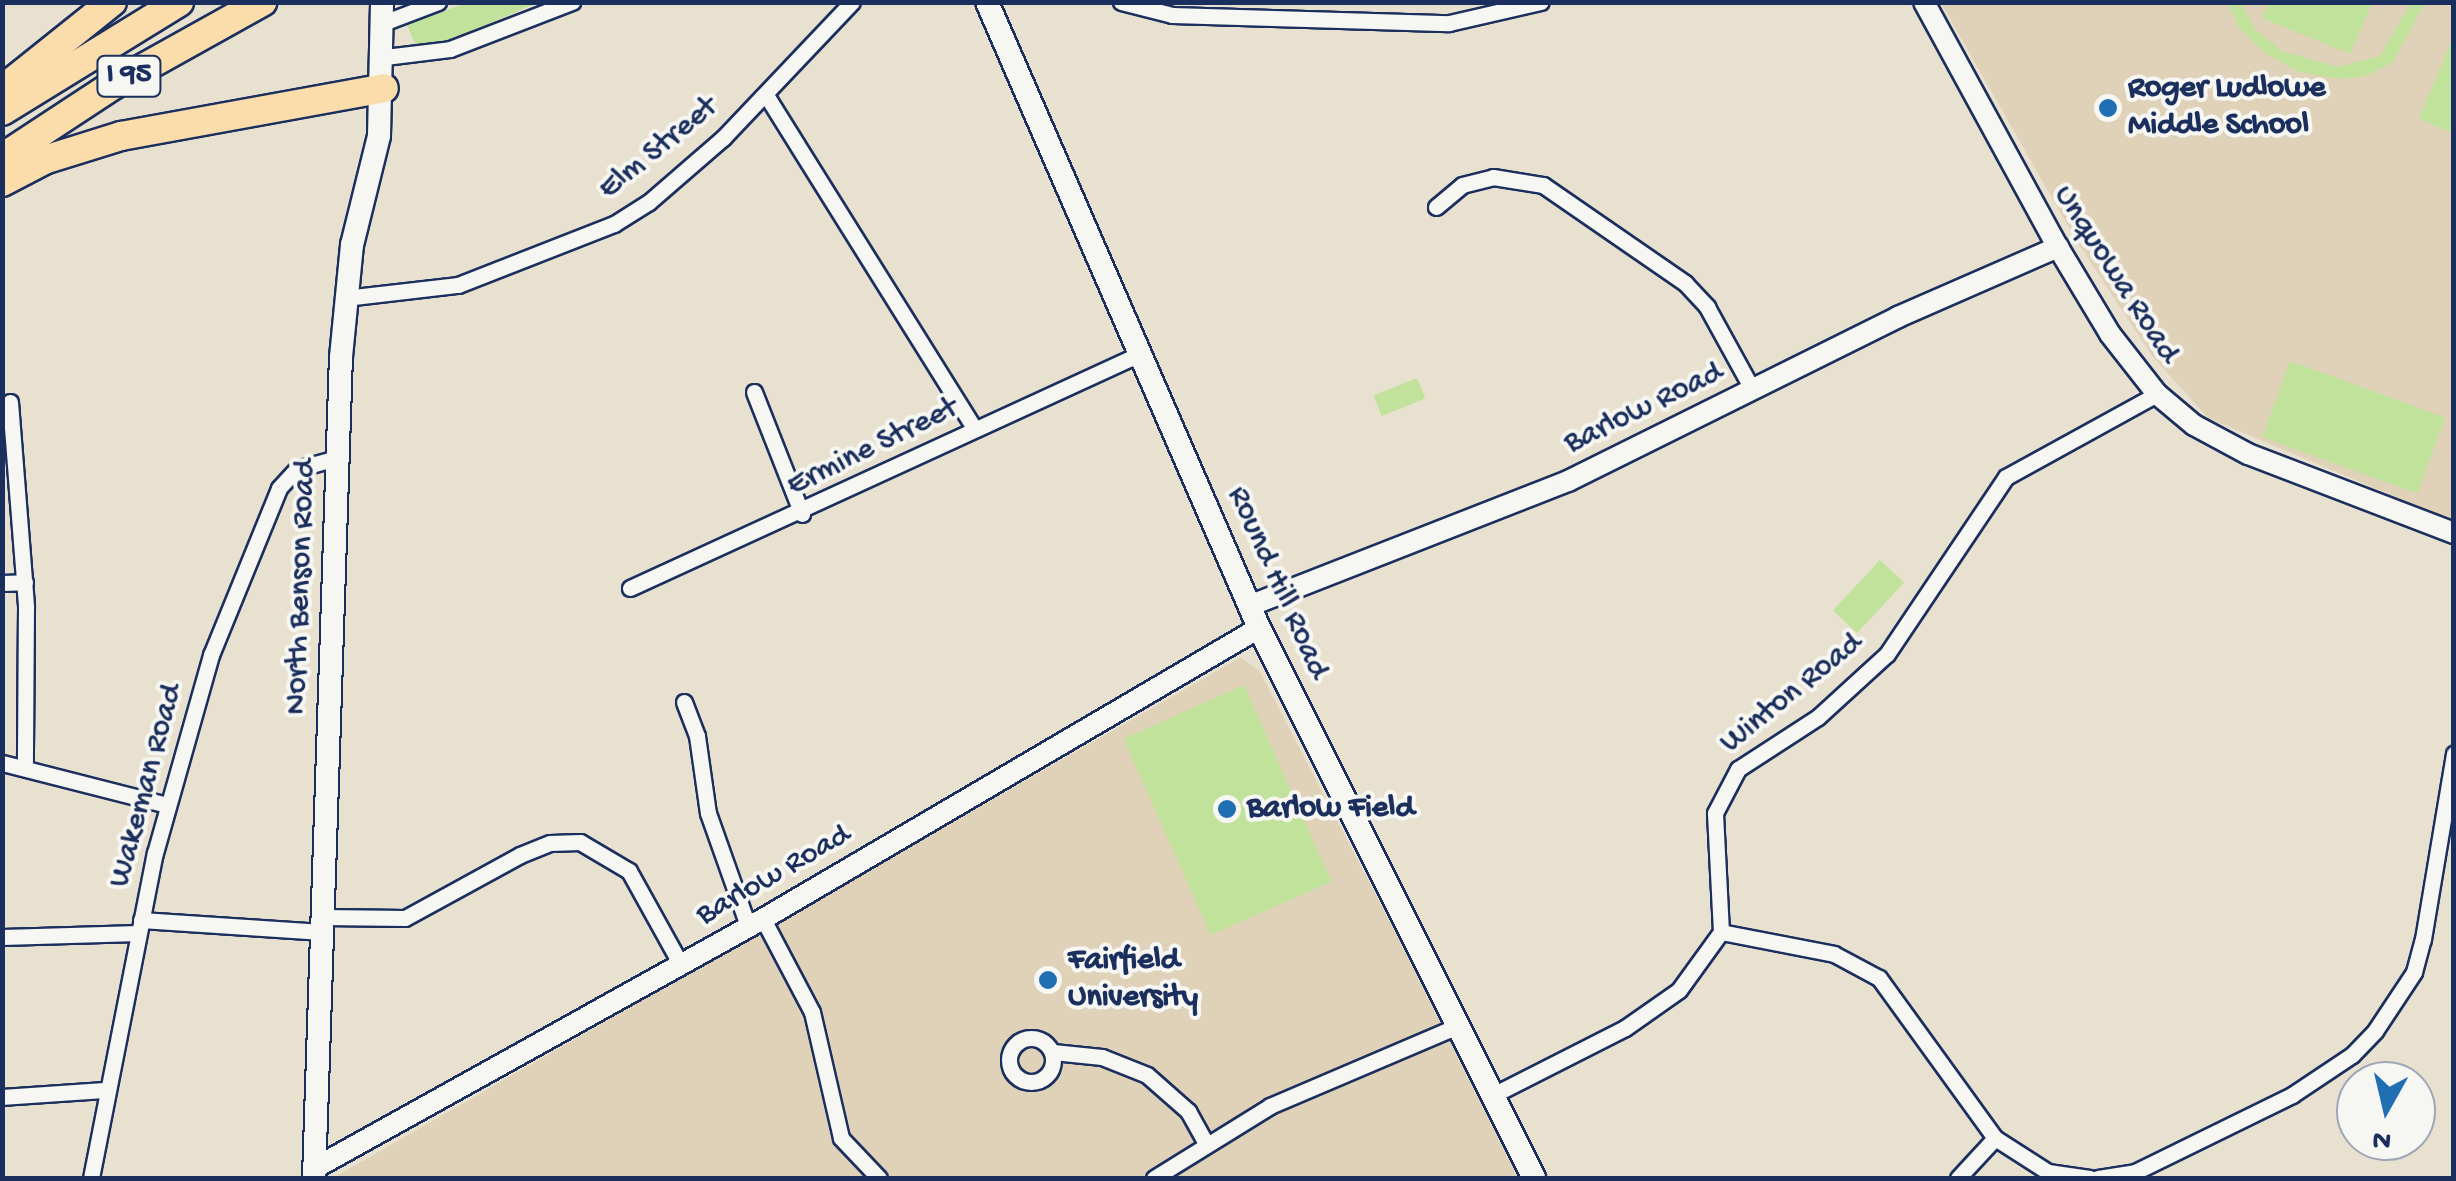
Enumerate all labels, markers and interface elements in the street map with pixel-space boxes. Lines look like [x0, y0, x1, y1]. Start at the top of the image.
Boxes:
road number: I 95 [94, 51, 164, 101]
place label: Roger Ludlowe Middle School [2128, 71, 2325, 146]
street label: Elm Street [592, 89, 726, 209]
marker: Roger Ludlowe Middle School [2097, 97, 2119, 119]
street label: Unquowa Road [2043, 179, 2187, 371]
street label: Barlow Road [1559, 354, 1729, 464]
street label: Ermine Street [781, 390, 965, 506]
street label: North Benson Road [278, 459, 326, 715]
street label: Round Hill Road [1217, 481, 1337, 685]
street label: Winton Road [1713, 625, 1871, 763]
street label: Wakeman Road [101, 680, 193, 892]
place label: Barlow Field [1247, 790, 1414, 828]
marker: Barlow Field [1216, 798, 1238, 820]
street label: Barlow Road [690, 817, 858, 935]
place label: Fairfield University [1068, 943, 1198, 1018]
marker: Fairfield University [1037, 969, 1059, 991]
north arrow [2336, 1061, 2436, 1161]
text: N [2371, 1122, 2393, 1157]

